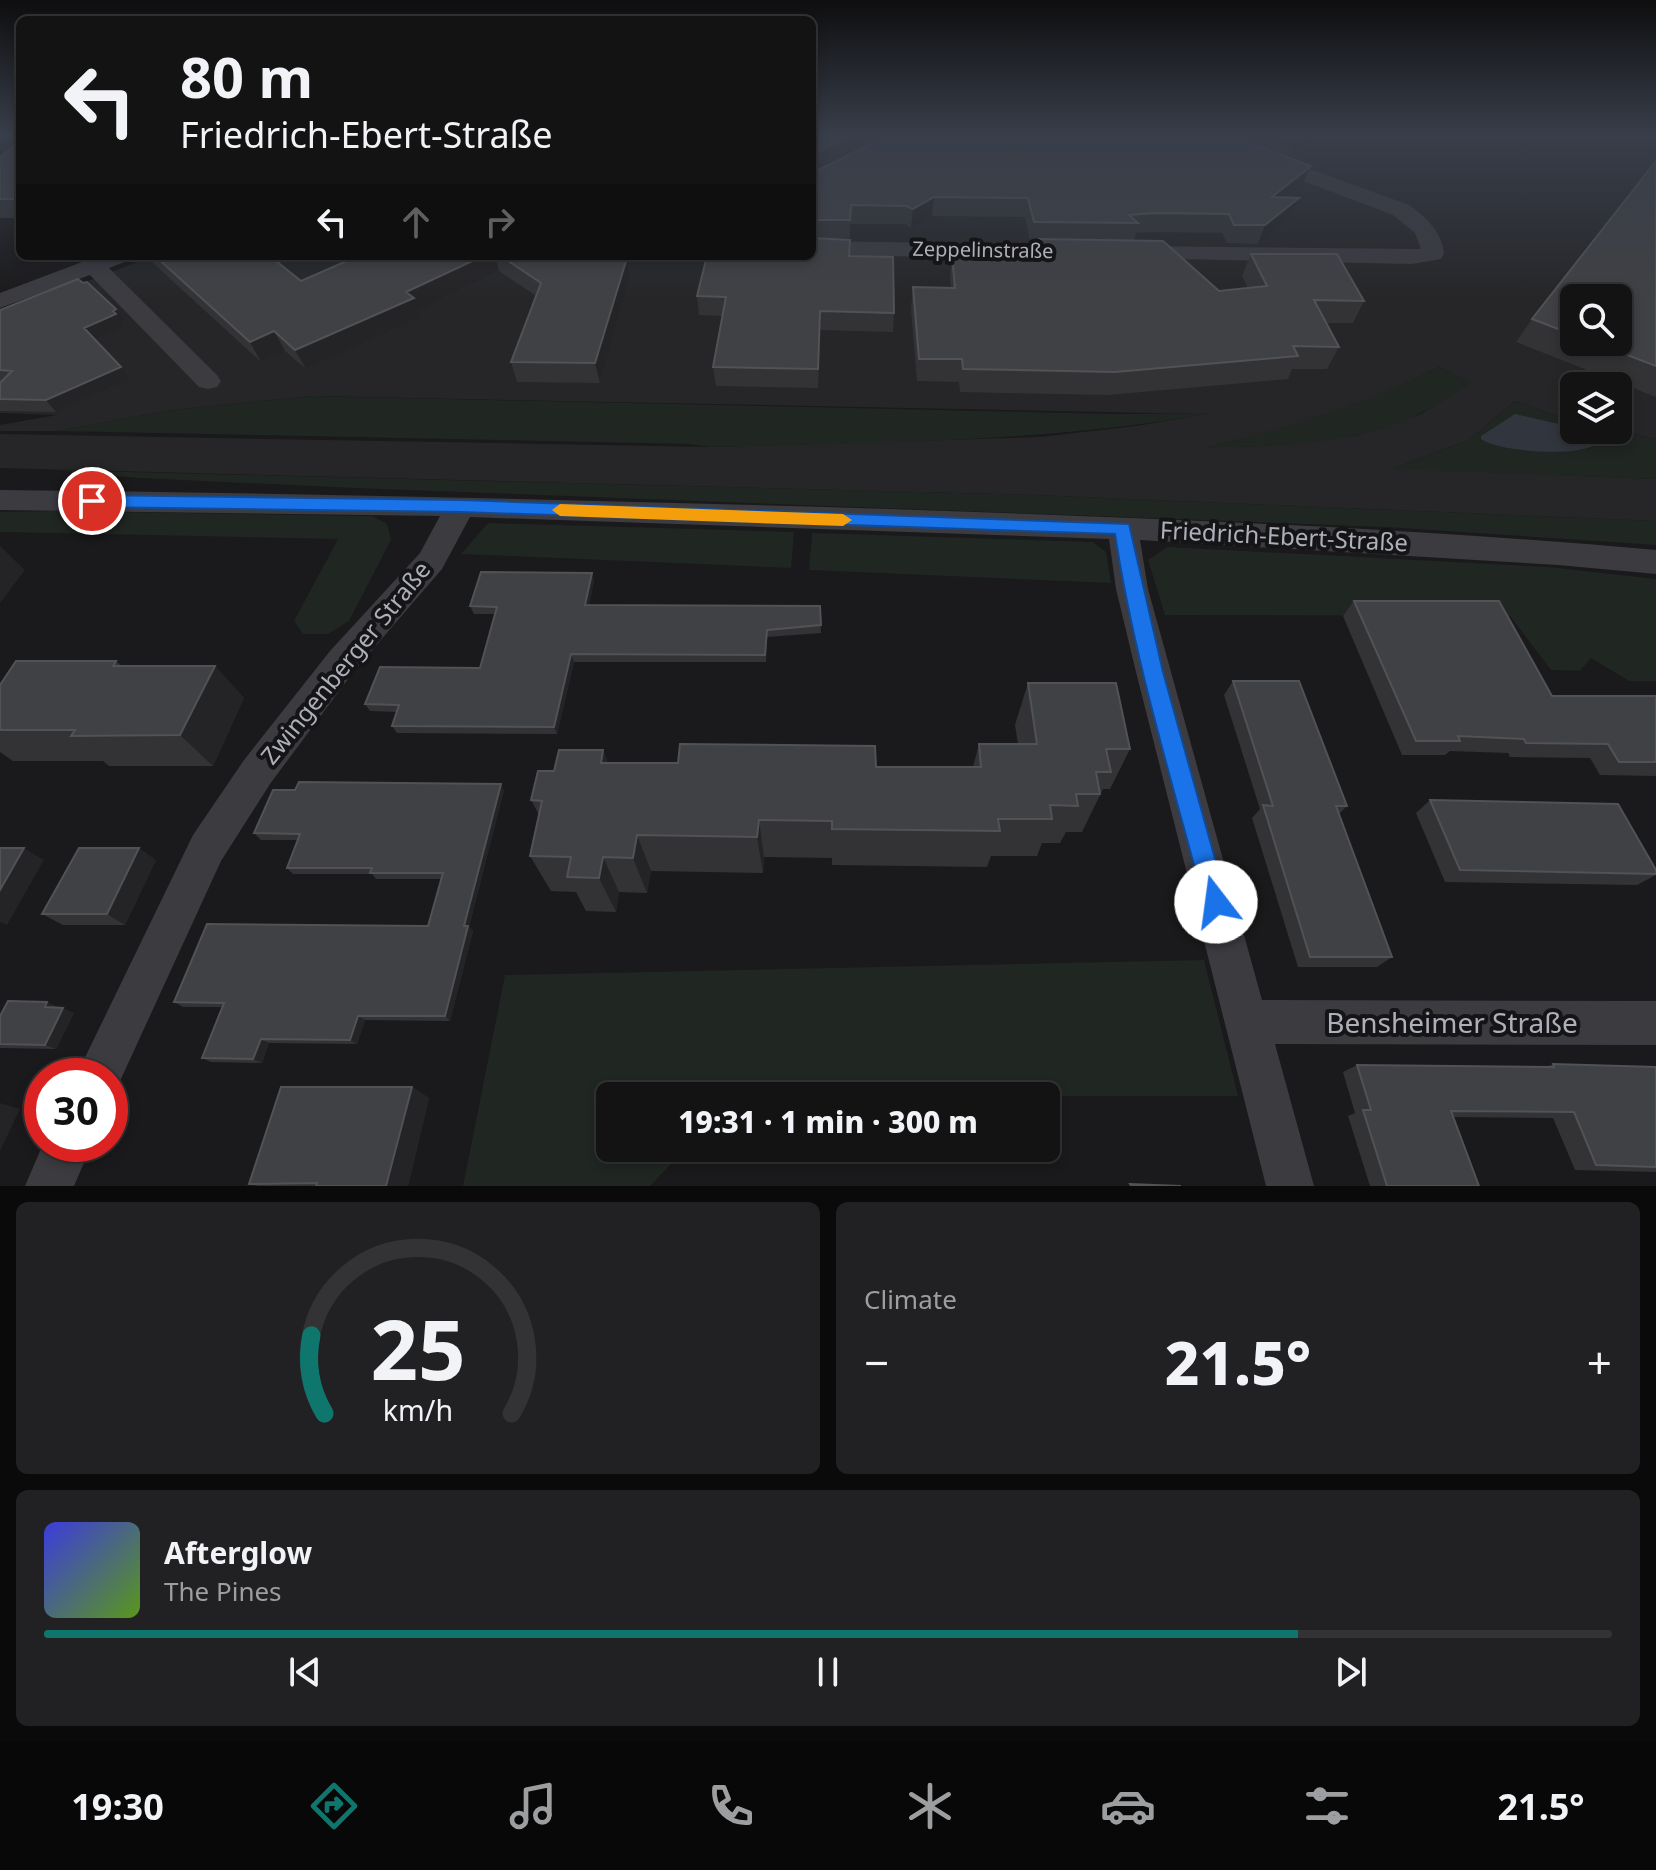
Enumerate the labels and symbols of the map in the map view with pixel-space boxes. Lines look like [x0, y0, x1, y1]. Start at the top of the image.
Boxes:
street label: Zeppelinstraße [912, 235, 1054, 264]
pin [58, 467, 126, 535]
street label: Friedrich-Ebert-Straße [1159, 513, 1409, 558]
street label: Zwingenberger Straße [253, 554, 437, 771]
position arrow [1174, 860, 1258, 944]
street label: Bensheimer Straße [1326, 1003, 1578, 1041]
speed limit sign: 30 [24, 1058, 128, 1162]

